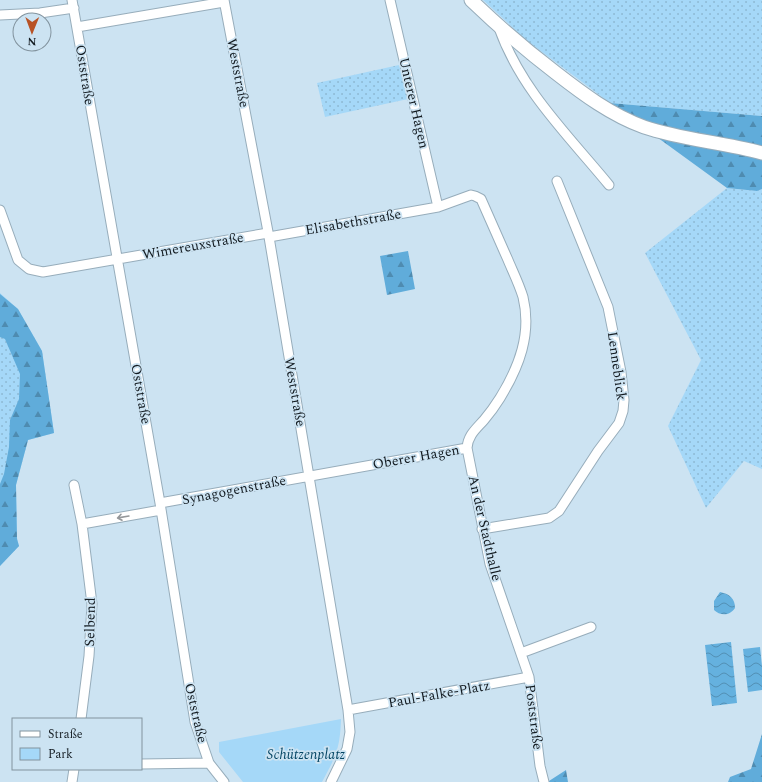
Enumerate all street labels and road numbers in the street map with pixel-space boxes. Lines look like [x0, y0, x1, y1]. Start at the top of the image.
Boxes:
street label: Weststraße [221, 37, 255, 110]
street label: Oststraße [70, 43, 100, 107]
street label: Unterer Hagen [393, 55, 435, 151]
street label: Elisabethstraße [303, 203, 403, 241]
street label: Wimereuxstraße [141, 227, 246, 265]
street label: Lenneblick [602, 330, 632, 402]
street label: Weststraße [279, 356, 311, 428]
street label: Oststraße [125, 362, 157, 426]
street label: Oberer Hagen [371, 439, 461, 475]
street label: Synagogenstraße [180, 470, 288, 510]
street label: An der Stadthalle [463, 473, 507, 583]
street label: Selbend [79, 597, 101, 647]
street label: Paul-Falke-Platz [386, 675, 492, 713]
street label: Oststraße [179, 681, 213, 745]
street label: Poststraße [520, 683, 548, 751]

